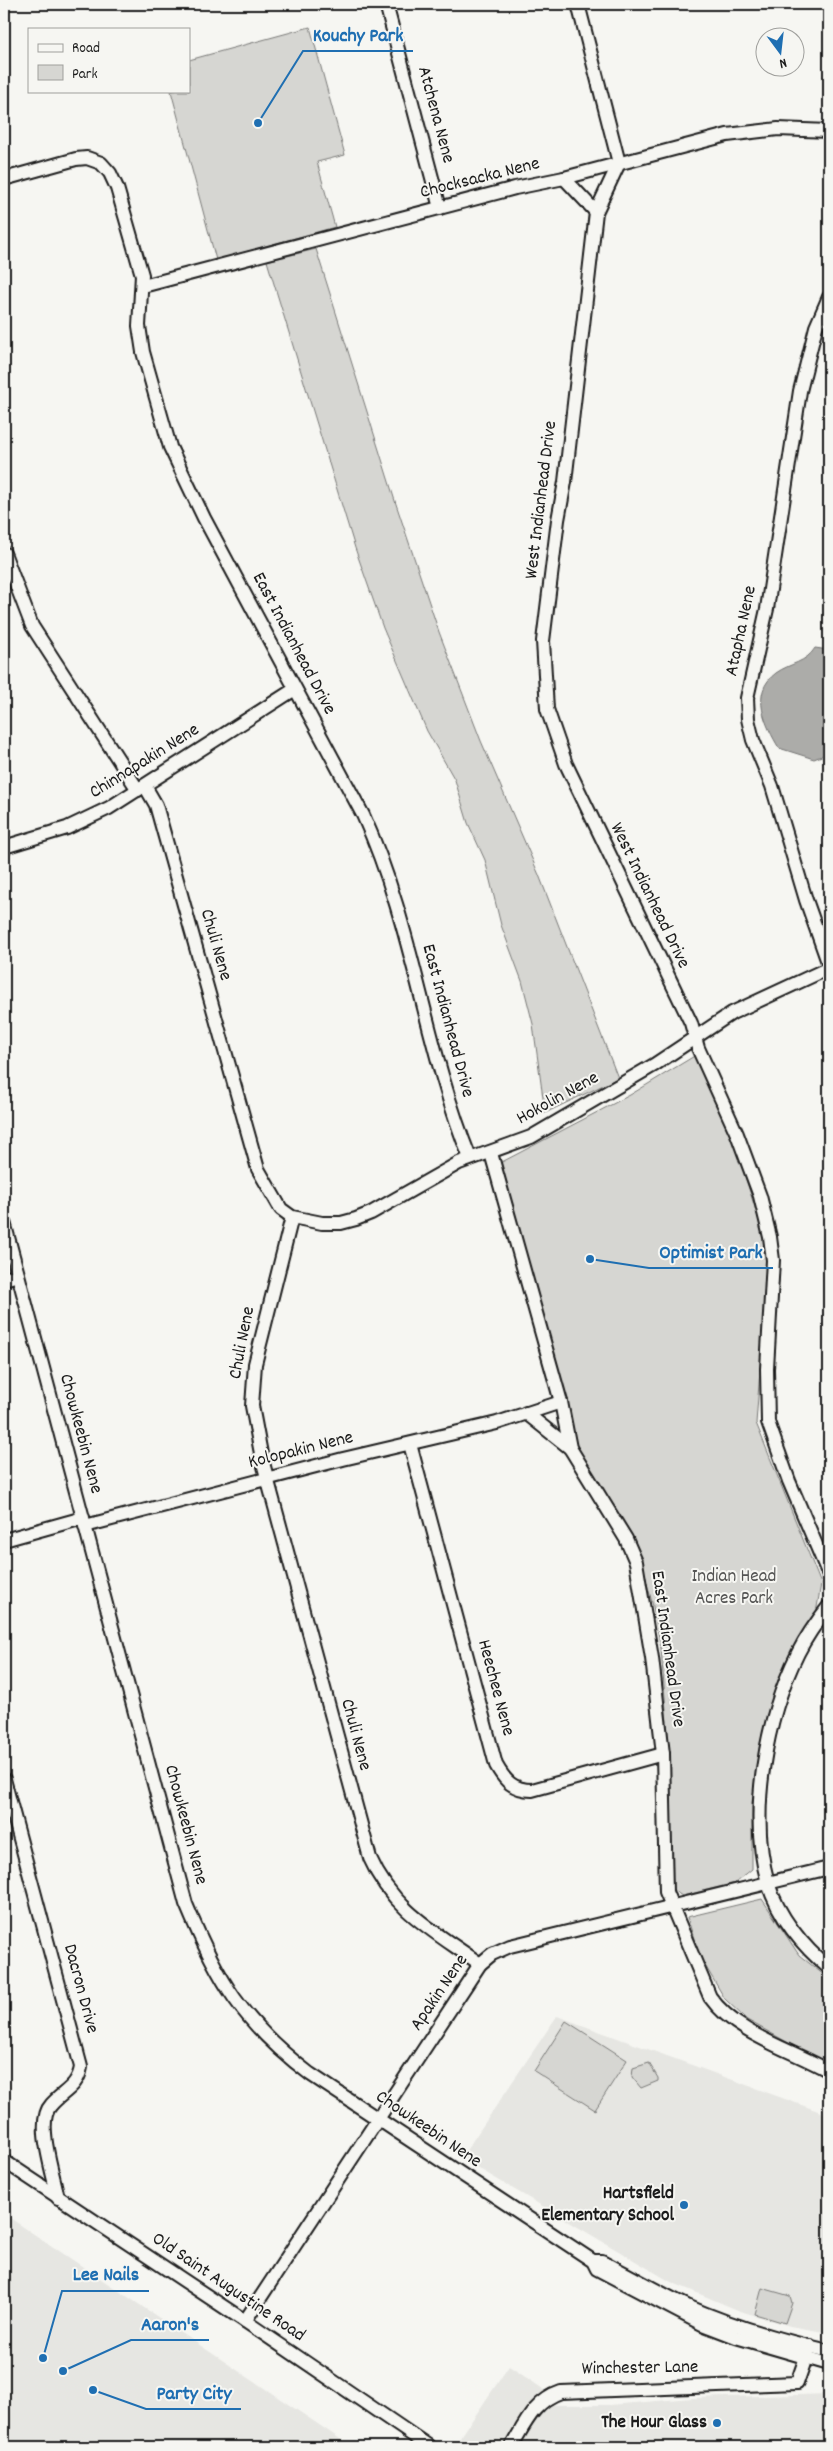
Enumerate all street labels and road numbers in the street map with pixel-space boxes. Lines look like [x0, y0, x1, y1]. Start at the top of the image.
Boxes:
street label: Atchena Nene [409, 64, 461, 166]
street label: Chocksacka Nene [417, 151, 543, 207]
street label: West Indianhead Drive [519, 419, 565, 581]
street label: East Indianhead Drive [244, 568, 342, 720]
street label: Atapha Nene [719, 583, 765, 679]
street label: Chinnapakin Nene [85, 717, 205, 807]
street label: West Indianhead Drive [602, 819, 696, 973]
street label: Chuli Nene [192, 906, 238, 984]
street label: East Indianhead Drive [414, 941, 480, 1101]
street label: Hokolin Nene [512, 1065, 604, 1133]
street label: Chuli Nene [223, 1304, 263, 1382]
street label: Chowkeebin Nene [51, 1371, 109, 1497]
street label: Kolopakin Nene [246, 1425, 356, 1477]
street label: East Indianhead Drive [643, 1569, 691, 1729]
street label: Heechee Nene [469, 1637, 521, 1739]
street label: Chuli Nene [332, 1696, 378, 1774]
street label: Chowkeebin Nene [156, 1762, 214, 1888]
street label: Dacron Drive [55, 1941, 105, 2037]
street label: Apakin Nene [404, 1949, 476, 2037]
street label: Chowkeebin Nene [369, 2084, 487, 2176]
street label: Old Saint Augustine Road [146, 2226, 310, 2350]
street label: Winchester Lane [582, 2354, 698, 2384]

